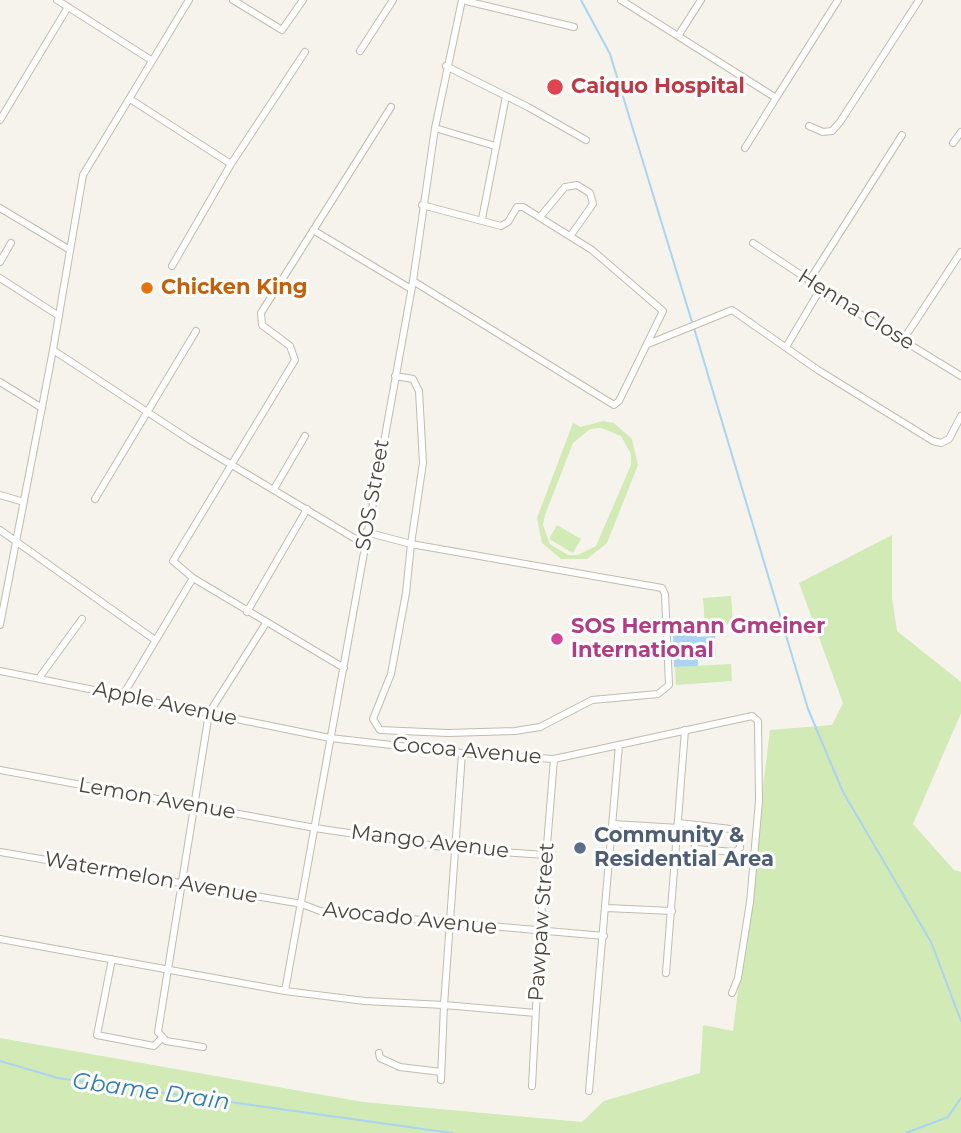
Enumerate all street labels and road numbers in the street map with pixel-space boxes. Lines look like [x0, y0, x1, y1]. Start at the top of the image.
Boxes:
street label: Henna Close [793, 264, 919, 356]
street label: SOS Street [351, 437, 395, 553]
street label: Apple Avenue [91, 676, 239, 732]
street label: Cocoa Avenue [391, 732, 543, 770]
street label: Lemon Avenue [76, 773, 238, 825]
street label: Mango Avenue [350, 820, 510, 864]
street label: Pawpaw Street [524, 842, 560, 1002]
street label: Watermelon Avenue [42, 847, 260, 909]
street label: Avocado Avenue [322, 897, 498, 941]

